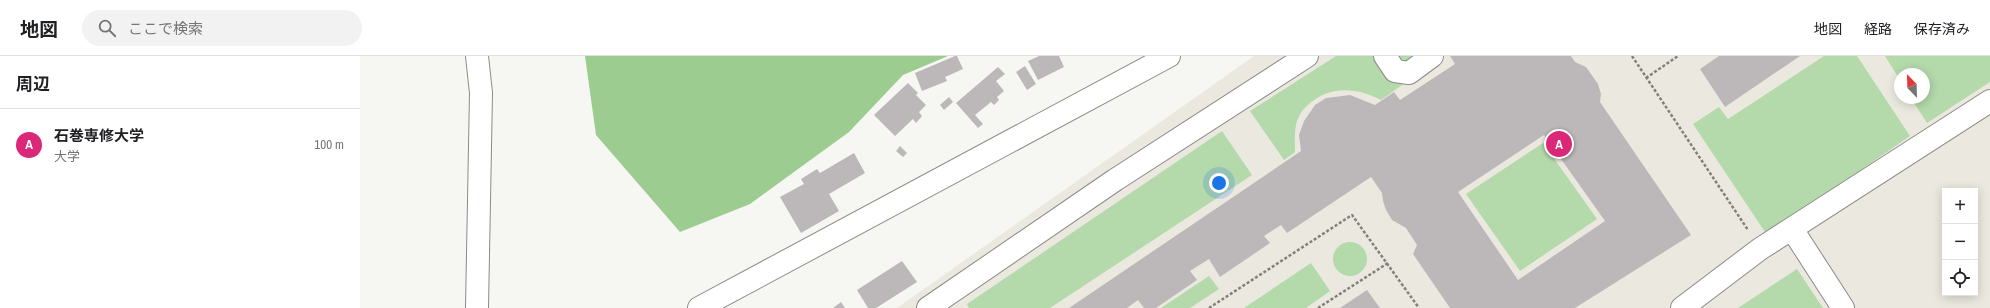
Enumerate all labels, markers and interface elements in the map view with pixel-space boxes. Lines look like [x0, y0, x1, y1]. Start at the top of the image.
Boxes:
search box [82, 10, 362, 46]
text: 地図 [20, 16, 58, 42]
icon: search [96, 17, 118, 39]
text: ここで検索 [128, 18, 203, 39]
text: 地図 [1814, 20, 1842, 38]
text: 経路 [1864, 20, 1892, 38]
text: 保存済み [1914, 20, 1970, 38]
north arrow [1894, 68, 1930, 104]
text: 周辺 [16, 72, 50, 95]
text: 石巻専修大学 [54, 125, 144, 146]
pin: A [1546, 129, 1572, 159]
text: A [25, 136, 33, 153]
text: 100 m [314, 136, 344, 153]
text: 大学 [54, 148, 80, 165]
your location [1209, 173, 1229, 193]
map controls [1942, 188, 1978, 296]
button: + [1942, 188, 1978, 224]
button: − [1942, 224, 1978, 260]
button: locate [1942, 260, 1978, 296]

